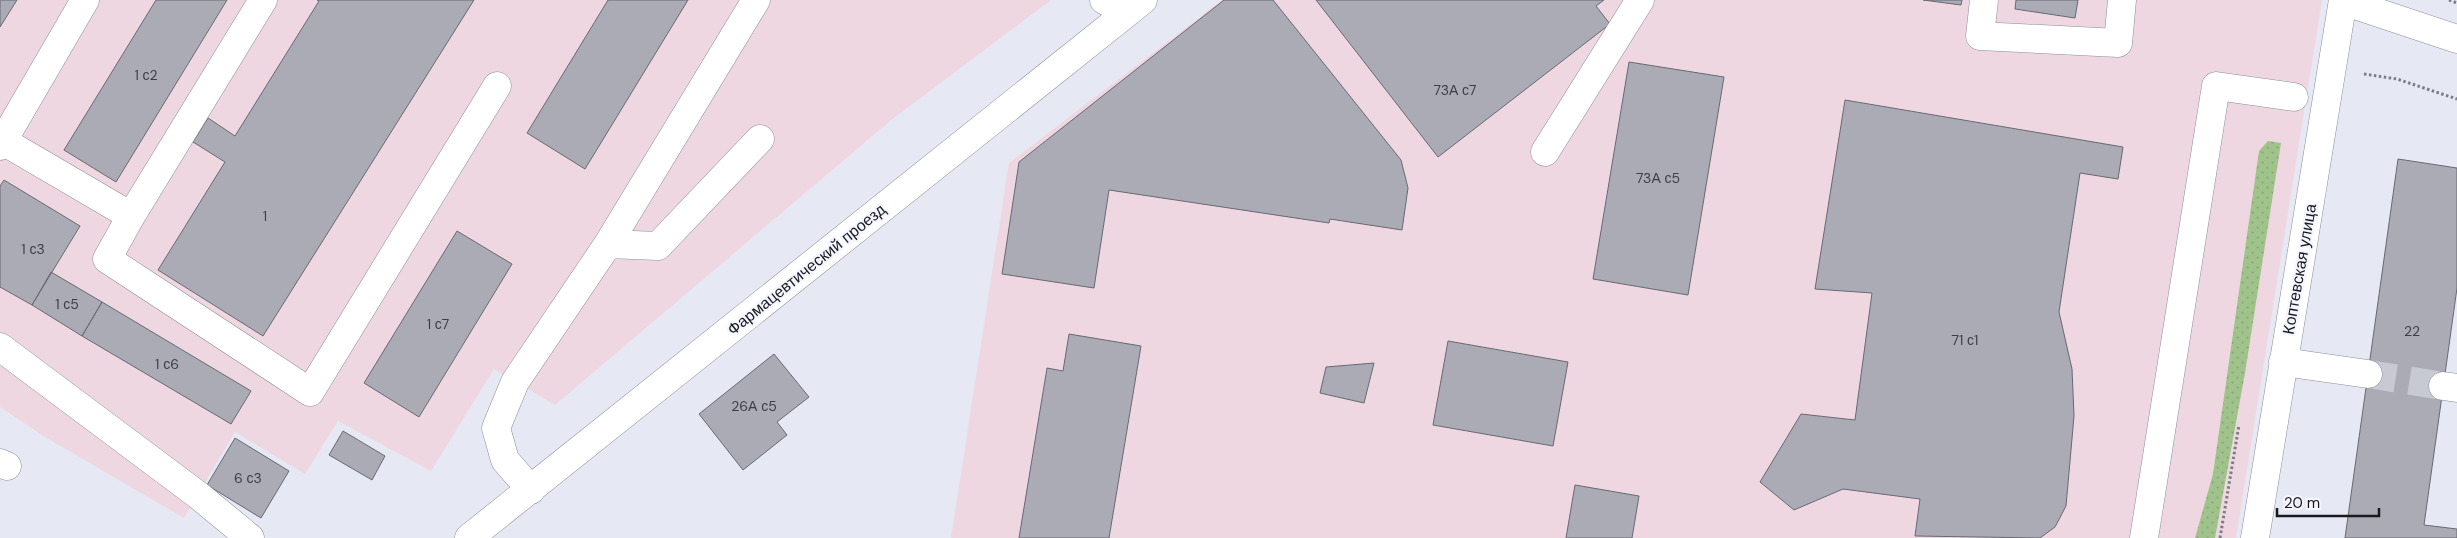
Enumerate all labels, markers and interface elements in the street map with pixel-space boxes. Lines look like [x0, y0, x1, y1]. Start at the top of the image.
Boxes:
house number: 1 с2 [134, 66, 158, 84]
house number: 73А с7 [1434, 81, 1476, 99]
house number: 73А с5 [1636, 169, 1680, 187]
street label: Фармацевтический проезд [723, 199, 890, 340]
street label: Коптевская улица [2278, 202, 2321, 336]
house number: 1 [263, 207, 267, 225]
house number: 1 с3 [21, 240, 45, 258]
house number: 1 с5 [55, 295, 79, 313]
house number: 1 с7 [427, 315, 449, 333]
house number: 22 [2404, 322, 2420, 340]
house number: 71 с1 [1952, 331, 1979, 349]
house number: 1 с6 [155, 355, 179, 373]
house number: 26А с5 [731, 397, 777, 415]
house number: 6 с3 [234, 469, 262, 487]
scale bar [2277, 486, 2380, 518]
text: 20 m [2284, 493, 2320, 513]

